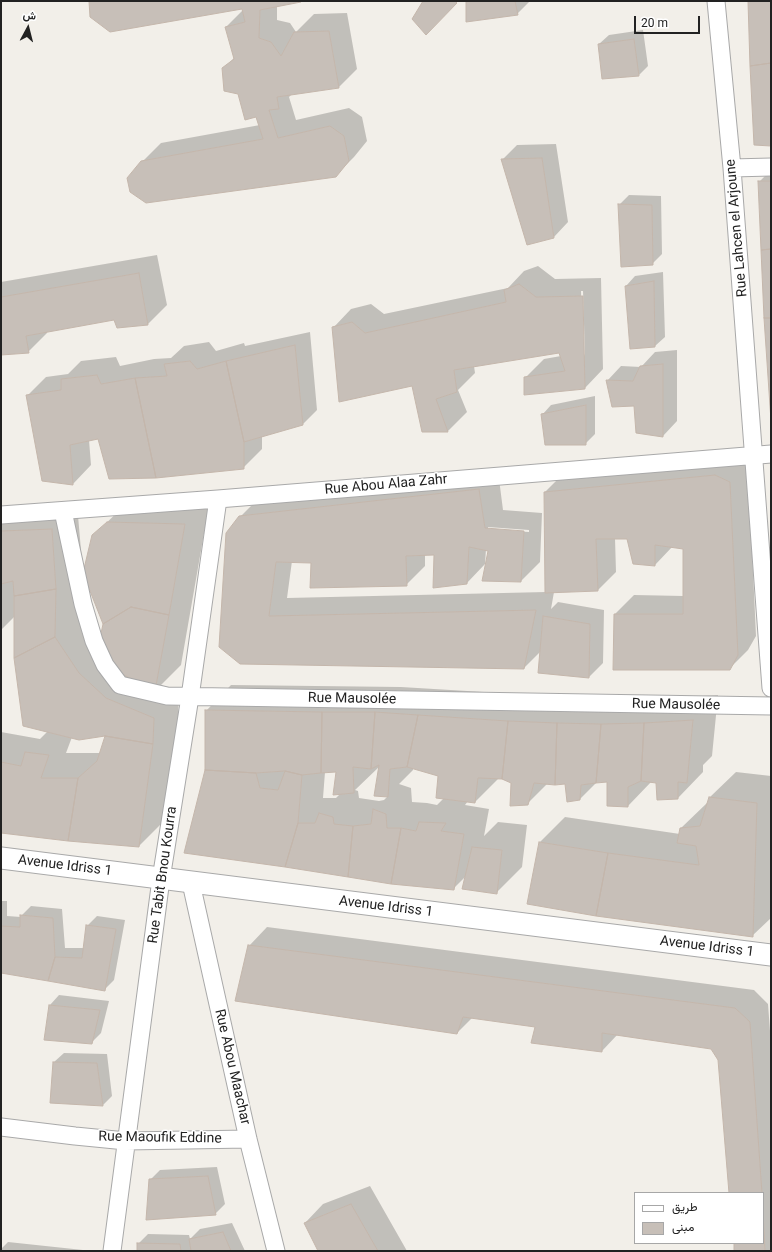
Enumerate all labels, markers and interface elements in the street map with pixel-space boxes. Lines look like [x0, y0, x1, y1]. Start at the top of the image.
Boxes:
north arrow [8, 8, 48, 48]
text: ش [22, 8, 37, 23]
scale bar [636, 8, 702, 34]
text: 20 m [641, 16, 668, 30]
street label: Rue Lahcen el Arjoune [723, 158, 751, 298]
street label: Rue Abou Alaa Zahr [324, 471, 448, 499]
street label: Rue Mausolée [308, 690, 396, 708]
street label: Rue Mausolée [632, 696, 720, 714]
street label: Rue Tabit Bnou Kourra [145, 805, 181, 945]
street label: Avenue Idriss 1 [17, 852, 113, 880]
street label: Avenue Idriss 1 [338, 893, 434, 921]
street label: Avenue Idriss 1 [659, 933, 755, 961]
street label: Rue Abou Maachar [211, 1007, 253, 1127]
street label: Rue Maoufik Eddine [98, 1129, 222, 1147]
legend [634, 1192, 764, 1244]
text: طريق [672, 1200, 697, 1214]
text: مبنى [672, 1220, 694, 1234]

